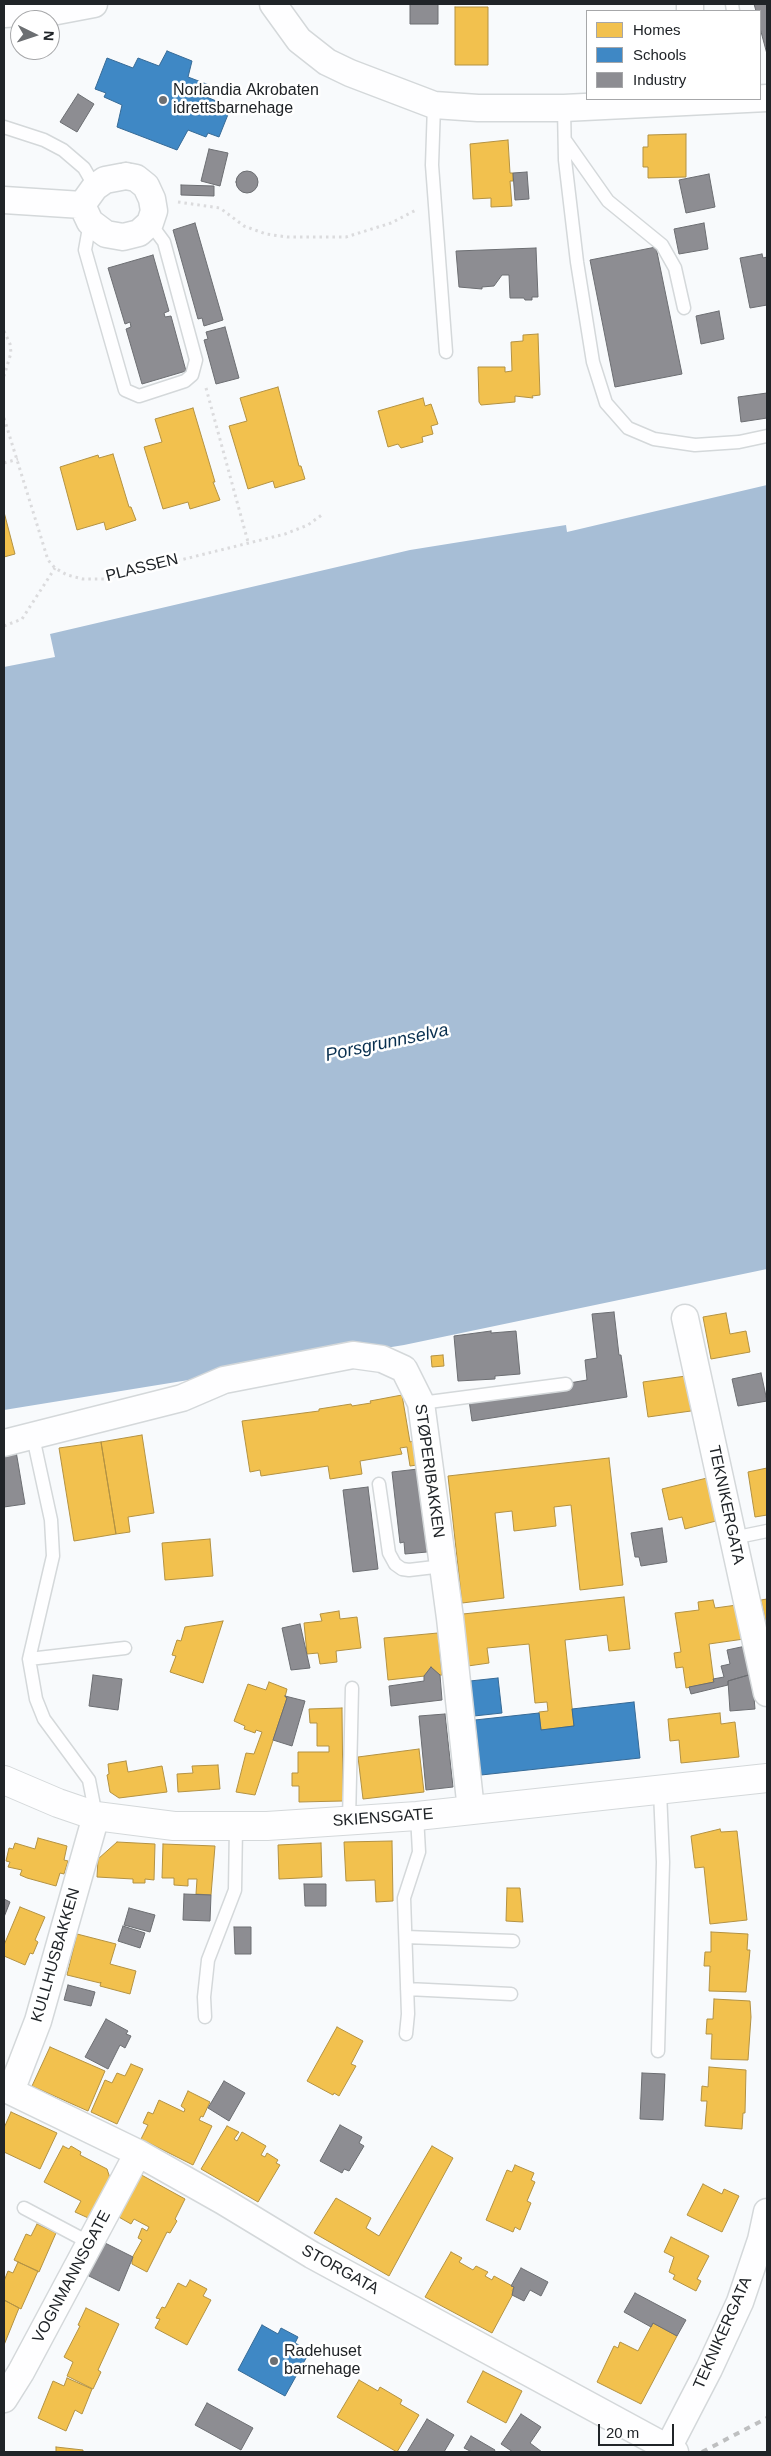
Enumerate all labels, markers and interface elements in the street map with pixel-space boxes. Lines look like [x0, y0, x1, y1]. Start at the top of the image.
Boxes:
north arrow [10, 10, 60, 60]
legend [586, 10, 761, 100]
text: Homes [633, 21, 681, 38]
text: N [41, 30, 57, 42]
text: Schools [633, 46, 686, 63]
text: Industry [633, 71, 686, 88]
place label: Norlandia Akrobaten idrettsbarnehage [173, 81, 319, 119]
marker: Norlandia Akrobaten idrettsbarnehage [157, 94, 169, 106]
street label: PLASSEN [104, 550, 180, 586]
water label: Porsgrunnselva [324, 1019, 450, 1067]
street label: STØPERIBAKKEN [410, 1403, 448, 1539]
street label: TEKNIKERGATA [704, 1444, 748, 1566]
street label: SKIENSGATE [332, 1805, 434, 1831]
street label: KULLHUSBAKKEN [28, 1886, 84, 2024]
street label: VOGNMANNSGATE [29, 2207, 115, 2347]
street label: STORGATA [298, 2241, 382, 2299]
street label: TEKNIKERGATA [690, 2274, 756, 2392]
place label: Radehuset barnehage [284, 2342, 361, 2380]
marker: Radehuset barnehage [268, 2355, 280, 2367]
scale bar [601, 2414, 677, 2446]
text: 20 m [606, 2424, 639, 2441]

